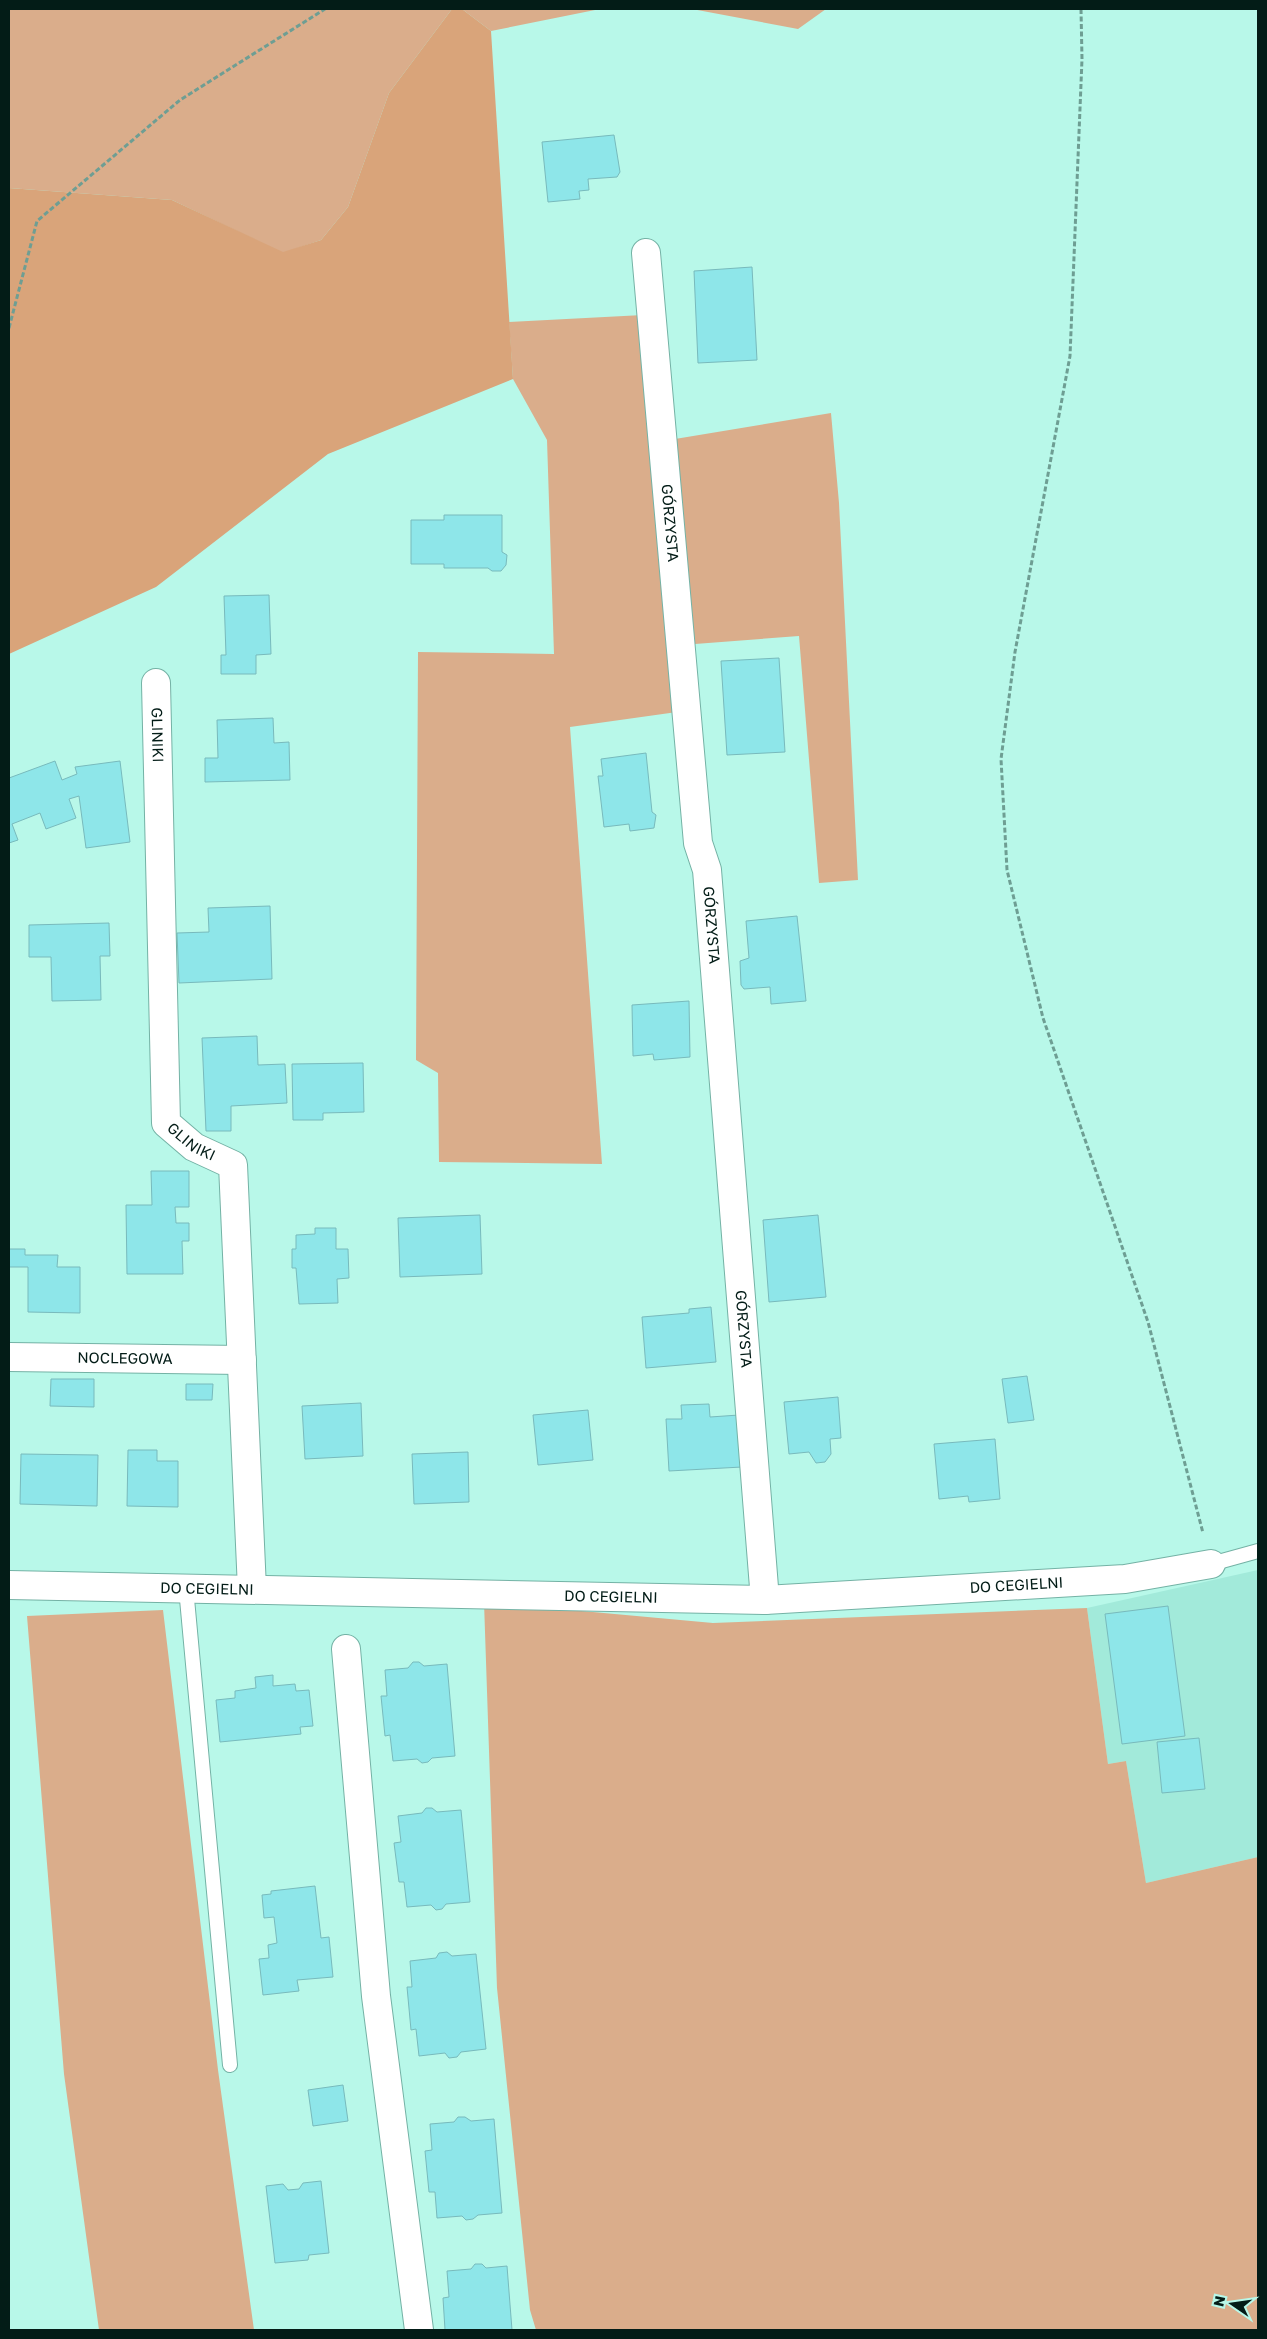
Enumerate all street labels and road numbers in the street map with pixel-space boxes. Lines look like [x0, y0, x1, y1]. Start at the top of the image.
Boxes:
street label: GÓRZYSTA [658, 483, 683, 562]
street label: GLINIKI [149, 707, 168, 763]
street label: GÓRZYSTA [700, 885, 724, 965]
street label: GLINIKI [164, 1118, 219, 1164]
street label: GÓRZYSTA [732, 1289, 757, 1368]
street label: NOCLEGOWA [77, 1348, 173, 1367]
street label: DO CEGIELNI [969, 1573, 1064, 1596]
street label: DO CEGIELNI [160, 1578, 254, 1598]
street label: DO CEGIELNI [564, 1586, 658, 1606]

